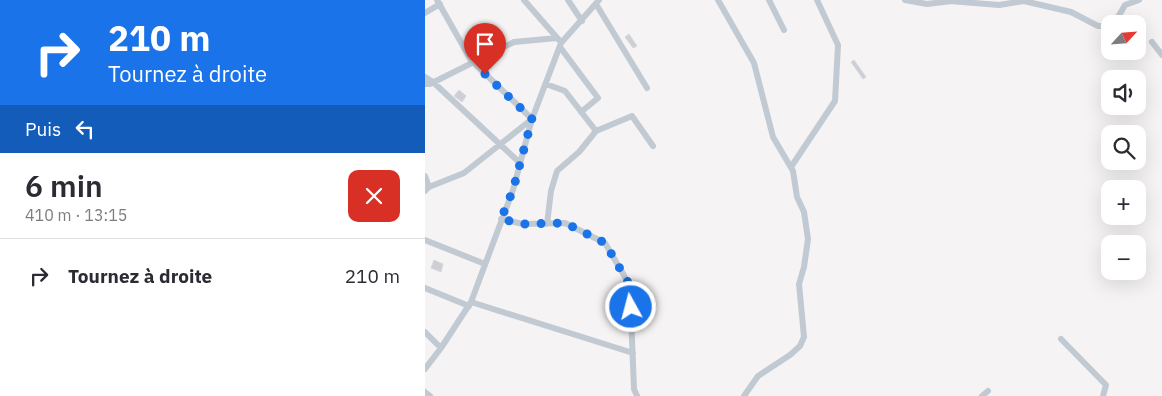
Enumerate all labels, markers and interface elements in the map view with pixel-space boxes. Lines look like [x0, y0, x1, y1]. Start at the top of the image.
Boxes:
text: 210 m [108, 15, 211, 61]
north arrow [1101, 15, 1146, 60]
map controls [1101, 15, 1146, 280]
icon: right [25, 20, 90, 85]
pin [464, 23, 506, 74]
icon: arrive [471, 30, 499, 58]
text: Tournez à droite [108, 59, 267, 88]
button: sound [1101, 70, 1146, 115]
icon: left [71, 115, 99, 143]
text: Puis [25, 117, 61, 141]
button: search [1101, 125, 1146, 170]
text: 6 min [25, 166, 103, 205]
button: close [348, 170, 400, 222]
button: + [1101, 180, 1146, 225]
text: 410 m · 13:15 [25, 205, 127, 225]
button: − [1101, 235, 1146, 280]
icon: right [25, 262, 53, 290]
text: Tournez à droite [68, 264, 212, 288]
text: 210 m [345, 264, 400, 288]
position arrow [604, 280, 656, 332]

